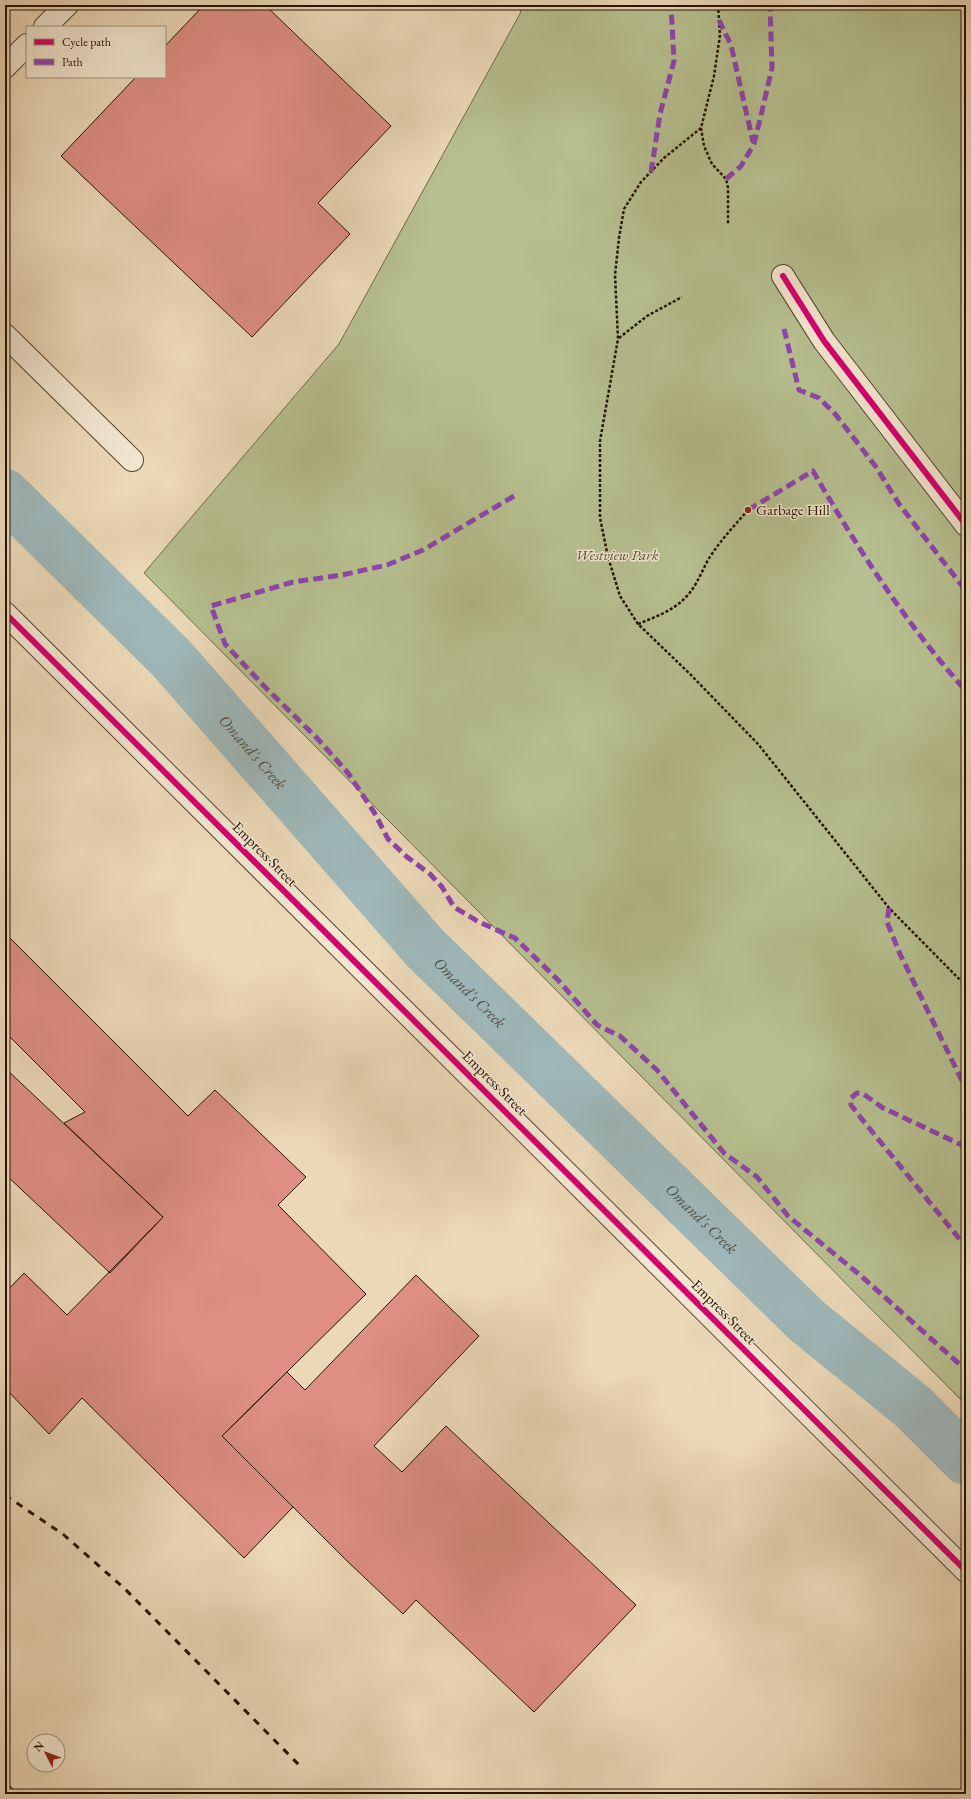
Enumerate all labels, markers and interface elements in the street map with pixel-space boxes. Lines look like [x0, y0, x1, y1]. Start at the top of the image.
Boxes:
legend [26, 26, 166, 78]
text: Cycle path [62, 34, 111, 50]
text: Path [62, 54, 83, 70]
place label: Garbage Hill [756, 500, 830, 519]
marker: Garbage Hill [743, 505, 753, 515]
park label: Westview Park [575, 545, 659, 564]
water label: Omand's Creek [214, 710, 292, 794]
street label: Empress Street [229, 817, 302, 890]
water label: Omand's Creek [429, 953, 511, 1033]
street label: Empress Street [459, 1046, 532, 1119]
water label: Omand's Creek [661, 1179, 743, 1259]
street label: Empress Street [688, 1275, 761, 1348]
north arrow [26, 1733, 66, 1773]
text: N [30, 1738, 47, 1754]

